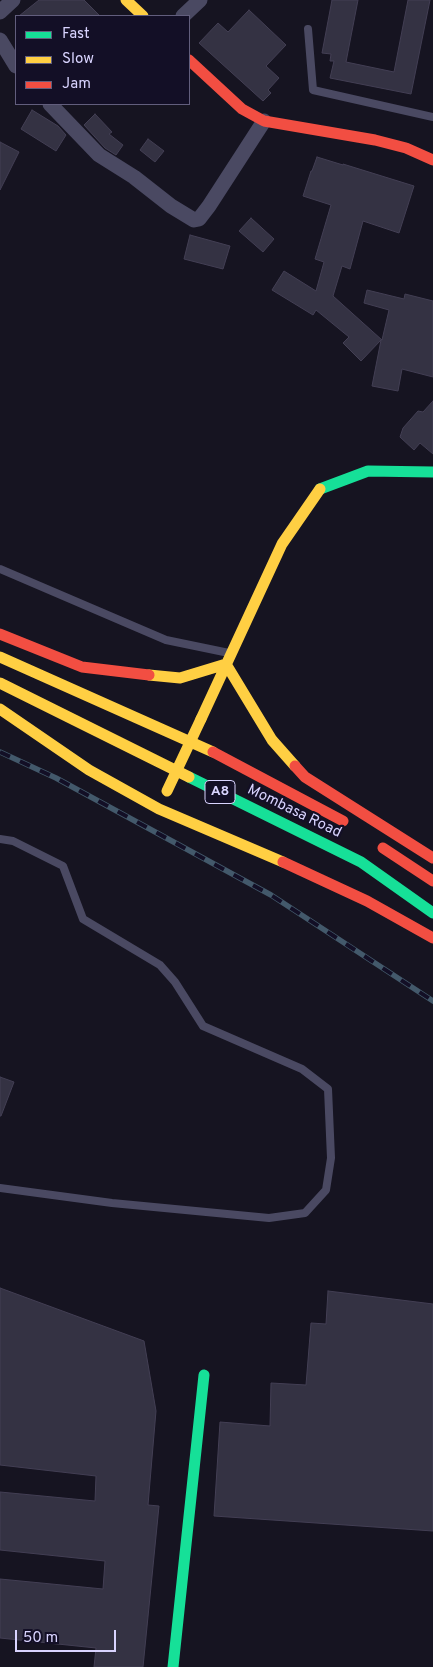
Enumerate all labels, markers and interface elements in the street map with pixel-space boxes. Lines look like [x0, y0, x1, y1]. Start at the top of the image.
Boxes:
legend [15, 15, 190, 105]
text: Fast [62, 25, 90, 44]
text: Slow [62, 50, 94, 69]
text: Jam [62, 75, 91, 94]
road number: A8 [205, 780, 235, 804]
street label: Mombasa Road [244, 781, 344, 843]
scale bar [18, 1620, 119, 1652]
text: 50 m [23, 1629, 58, 1648]

